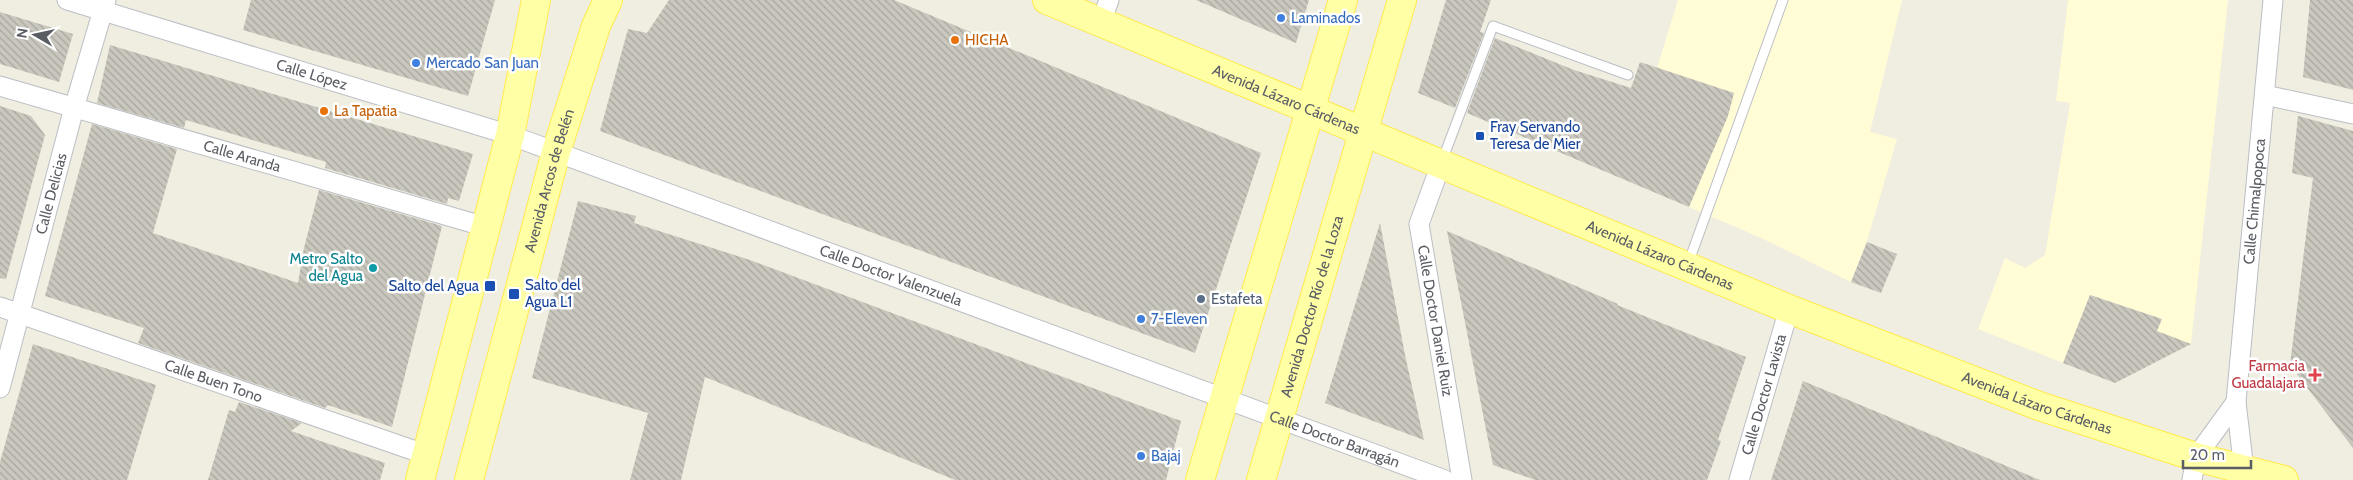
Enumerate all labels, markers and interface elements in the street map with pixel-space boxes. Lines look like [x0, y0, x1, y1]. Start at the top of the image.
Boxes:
place label: Laminados [1291, 9, 1360, 27]
north arrow [10, 10, 60, 60]
marker: Laminados [1275, 12, 1287, 24]
text: N [12, 27, 32, 39]
place label: HICHA [965, 31, 1009, 49]
marker: HICHA [949, 34, 961, 46]
place label: Mercado San Juan [426, 54, 539, 72]
street label: Calle López [274, 55, 350, 94]
marker: Mercado San Juan [410, 57, 422, 69]
street label: Avenida Lázaro Cárdenas [1210, 61, 1363, 138]
place label: La Tapatia [334, 102, 398, 120]
marker: La Tapatia [318, 105, 330, 117]
street label: Avenida Arcos de Belén [521, 107, 578, 254]
place label: Fray Servando Teresa de Mier [1490, 118, 1581, 153]
marker: Fray Servando Teresa de Mier [1474, 130, 1486, 142]
street label: Calle Aranda [201, 136, 283, 176]
street label: Calle Chimalpopoca [2240, 137, 2269, 265]
street label: Calle Delicias [32, 151, 71, 236]
street label: Avenida Doctor Río de la Loza [1277, 213, 1347, 399]
street label: Avenida Lázaro Cárdenas [1584, 217, 1736, 294]
street label: Calle Doctor Valenzuela [817, 241, 965, 310]
street label: Calle Doctor Daniel Ruiz [1414, 244, 1457, 398]
place label: Metro Salto del Agua [289, 250, 364, 285]
marker: Metro Salto del Agua [367, 262, 379, 274]
place label: Salto del Agua L1 [525, 276, 581, 311]
place label: Salto del Agua [388, 277, 480, 295]
marker: Salto del Agua [483, 279, 497, 293]
marker: Salto del Agua L1 [507, 287, 521, 301]
place label: Estafeta [1211, 290, 1263, 308]
marker: Estafeta [1195, 293, 1207, 305]
place label: 7-Eleven [1151, 310, 1207, 328]
marker: 7-Eleven [1135, 313, 1147, 325]
street label: Calle Doctor Lavista [1738, 331, 1790, 457]
street label: Calle Buen Tono [162, 356, 265, 406]
place label: Farmacia Guadalajara [2231, 357, 2306, 392]
street label: Avenida Lázaro Cárdenas [1959, 368, 2114, 438]
marker: Farmacia Guadalajara [2309, 369, 2321, 381]
street label: Calle Doctor Barragán [1267, 407, 1402, 472]
scale bar [2183, 438, 2250, 470]
text: 20 m [2190, 446, 2225, 464]
place label: Bajaj [1151, 447, 1181, 465]
marker: Bajaj [1135, 450, 1147, 462]

